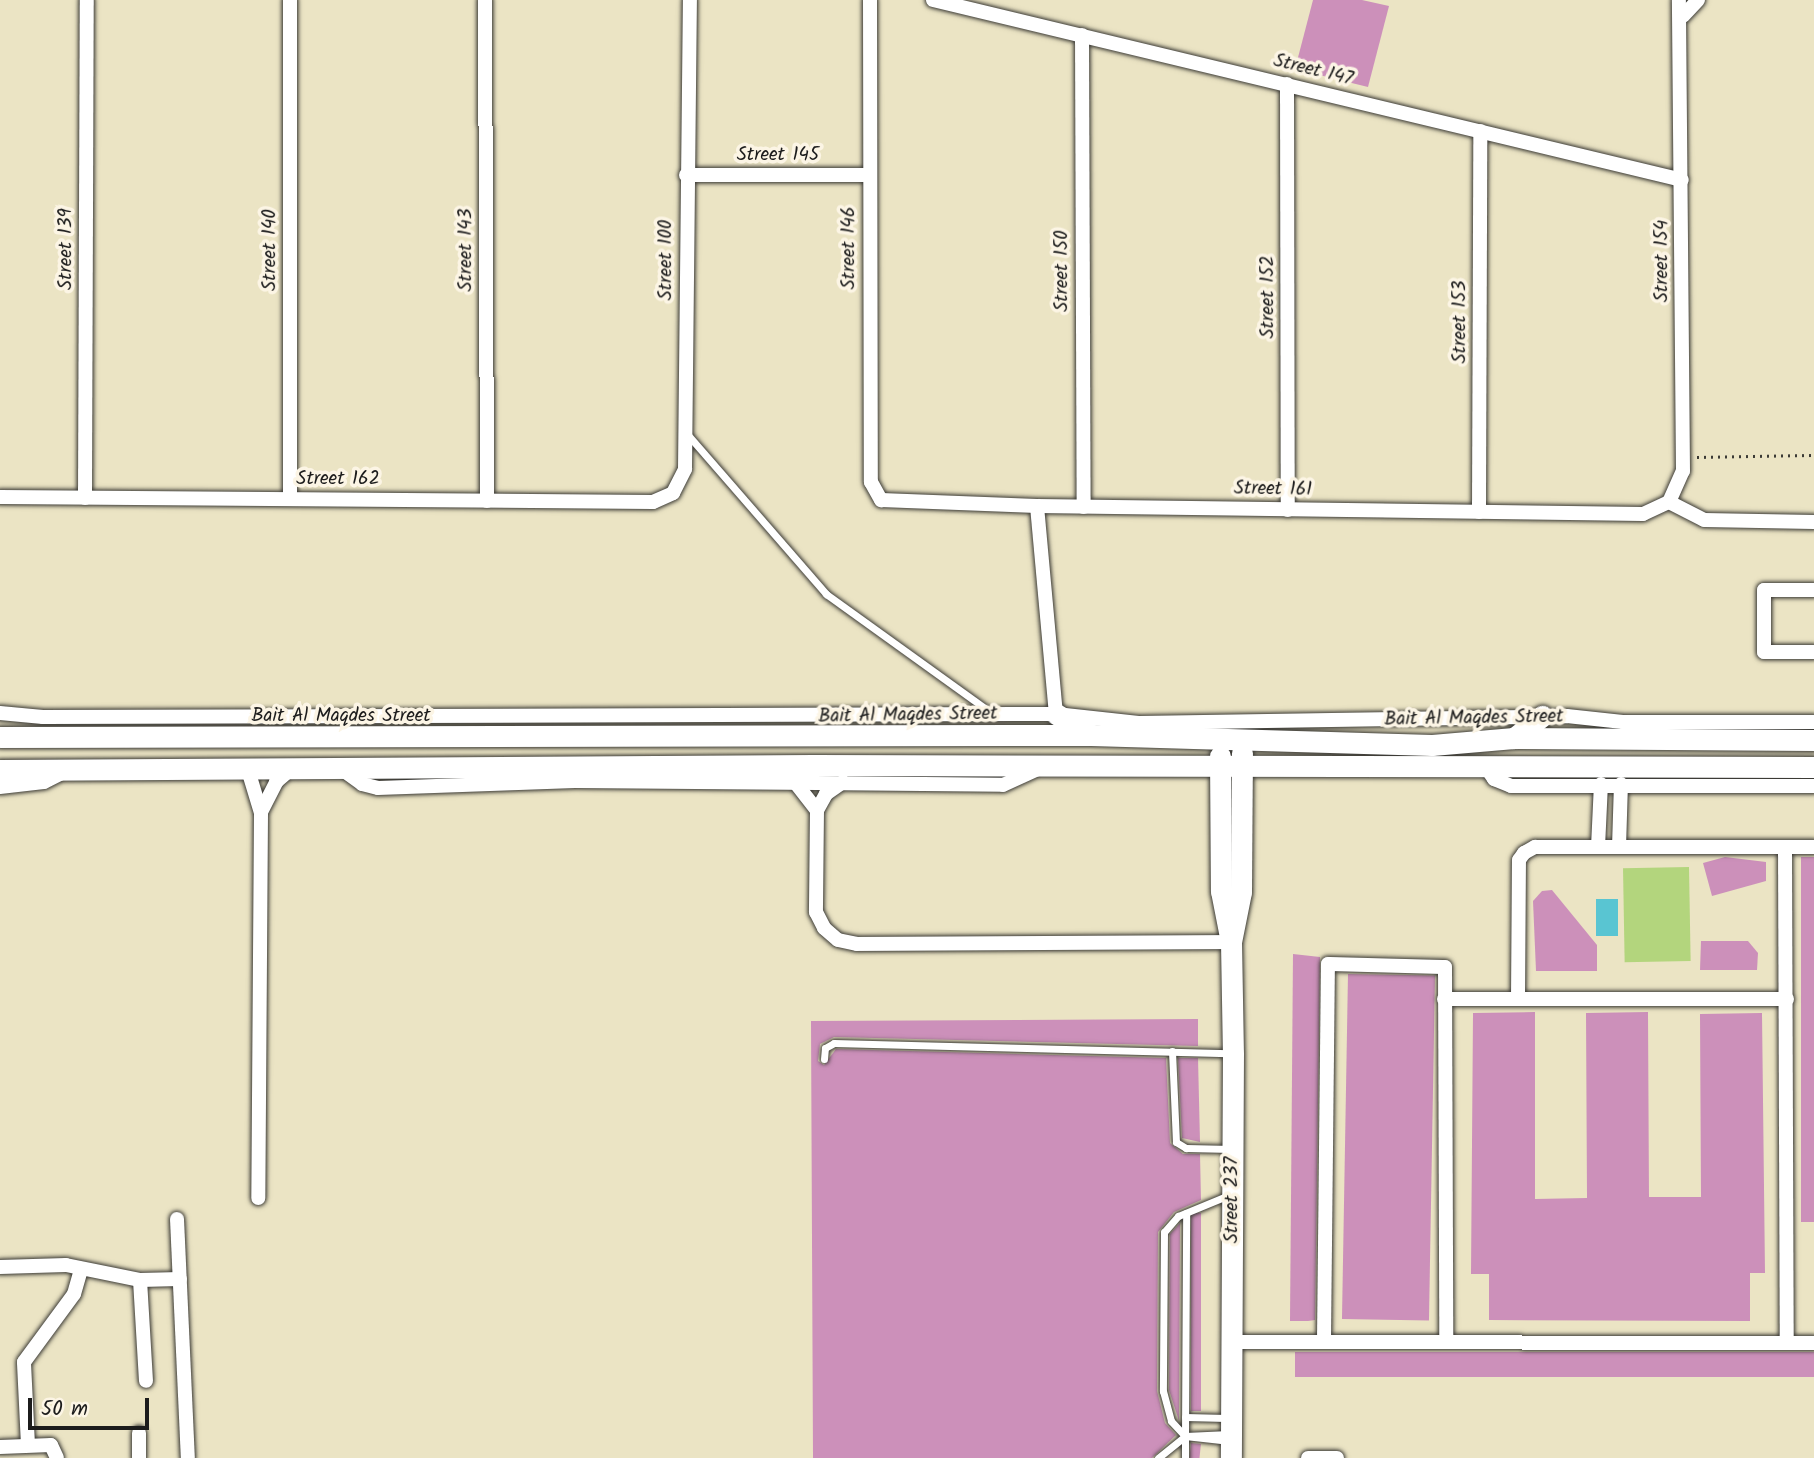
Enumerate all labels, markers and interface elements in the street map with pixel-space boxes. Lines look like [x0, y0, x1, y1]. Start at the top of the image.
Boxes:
street label: Street 147 [1271, 50, 1355, 92]
street label: Street 145 [737, 145, 819, 167]
street label: Street 146 [839, 207, 861, 289]
street label: Street 139 [56, 208, 78, 290]
street label: Street 143 [456, 208, 478, 292]
street label: Street 140 [260, 209, 282, 291]
street label: Street 100 [656, 220, 678, 300]
street label: Street 154 [1652, 220, 1674, 302]
street label: Street 150 [1052, 230, 1074, 312]
street label: Street 152 [1258, 255, 1280, 339]
street label: Street 153 [1450, 281, 1472, 363]
street label: Street 162 [296, 469, 380, 491]
street label: Street 161 [1234, 478, 1312, 502]
street label: Bait Al Maqdes Street [818, 703, 998, 729]
street label: Bait Al Maqdes Street [251, 706, 431, 728]
street label: Bait Al Maqdes Street [1384, 706, 1564, 732]
street label: Street 237 [1222, 1157, 1244, 1243]
scale bar [32, 1384, 152, 1428]
text: 50 m [41, 1393, 88, 1426]

